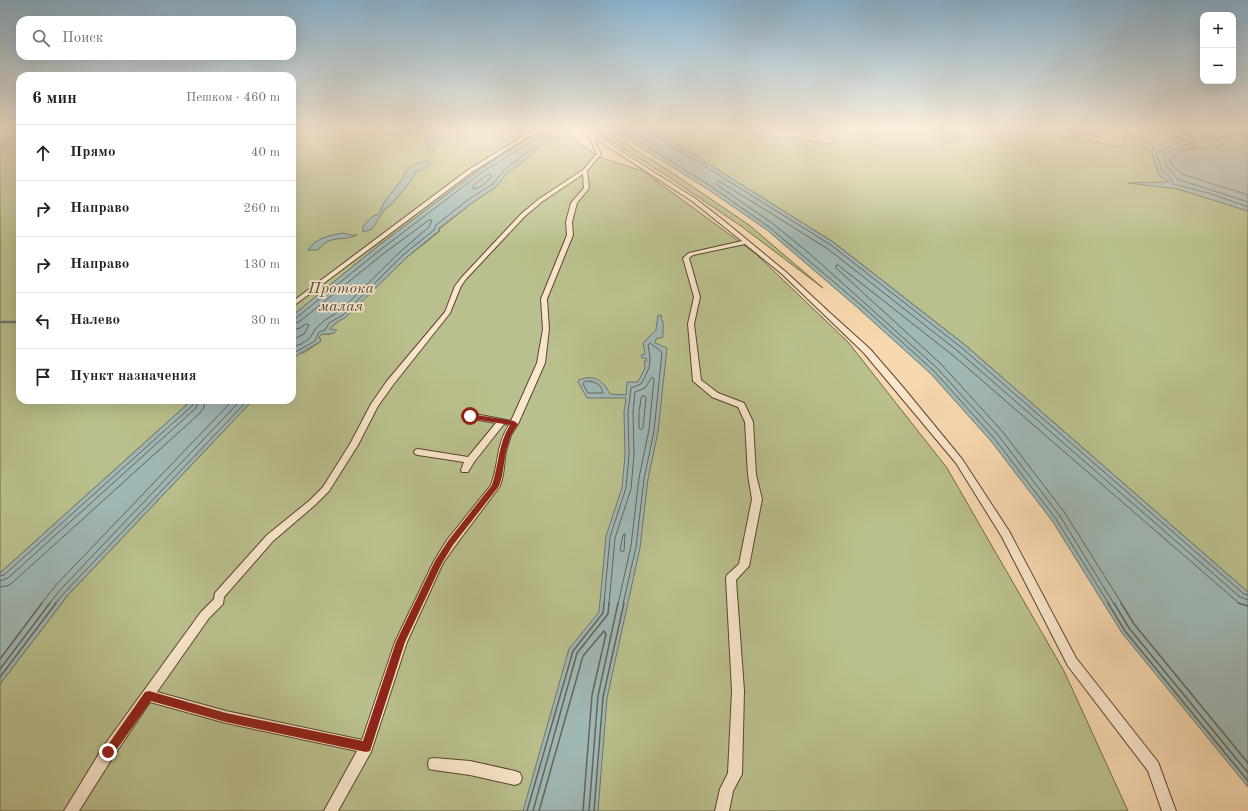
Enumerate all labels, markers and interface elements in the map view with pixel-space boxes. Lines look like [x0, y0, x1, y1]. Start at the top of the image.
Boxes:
map controls [1200, 12, 1236, 84]
button: + [1200, 12, 1236, 48]
search box [16, 16, 296, 60]
icon: search [30, 27, 52, 49]
text: Поиск [62, 31, 103, 46]
button: − [1200, 48, 1236, 84]
text: 6 мин [32, 90, 77, 107]
text: Пешком · 460 m [186, 91, 280, 104]
icon: ahead [32, 142, 54, 164]
text: Прямо [70, 145, 116, 160]
text: 40 m [251, 146, 280, 159]
icon: right [32, 198, 54, 220]
text: Направо [70, 201, 129, 216]
text: 260 m [243, 202, 280, 215]
icon: right [32, 254, 54, 276]
text: Направо [70, 257, 129, 272]
text: 130 m [243, 258, 280, 271]
water label: Протока малая [307, 281, 375, 315]
icon: left [32, 310, 54, 332]
text: Налево [70, 313, 120, 328]
text: 30 m [251, 314, 280, 327]
icon: arrive [32, 366, 54, 388]
text: Пункт назначения [70, 369, 197, 384]
route start [461, 407, 479, 425]
route end [99, 743, 117, 761]

